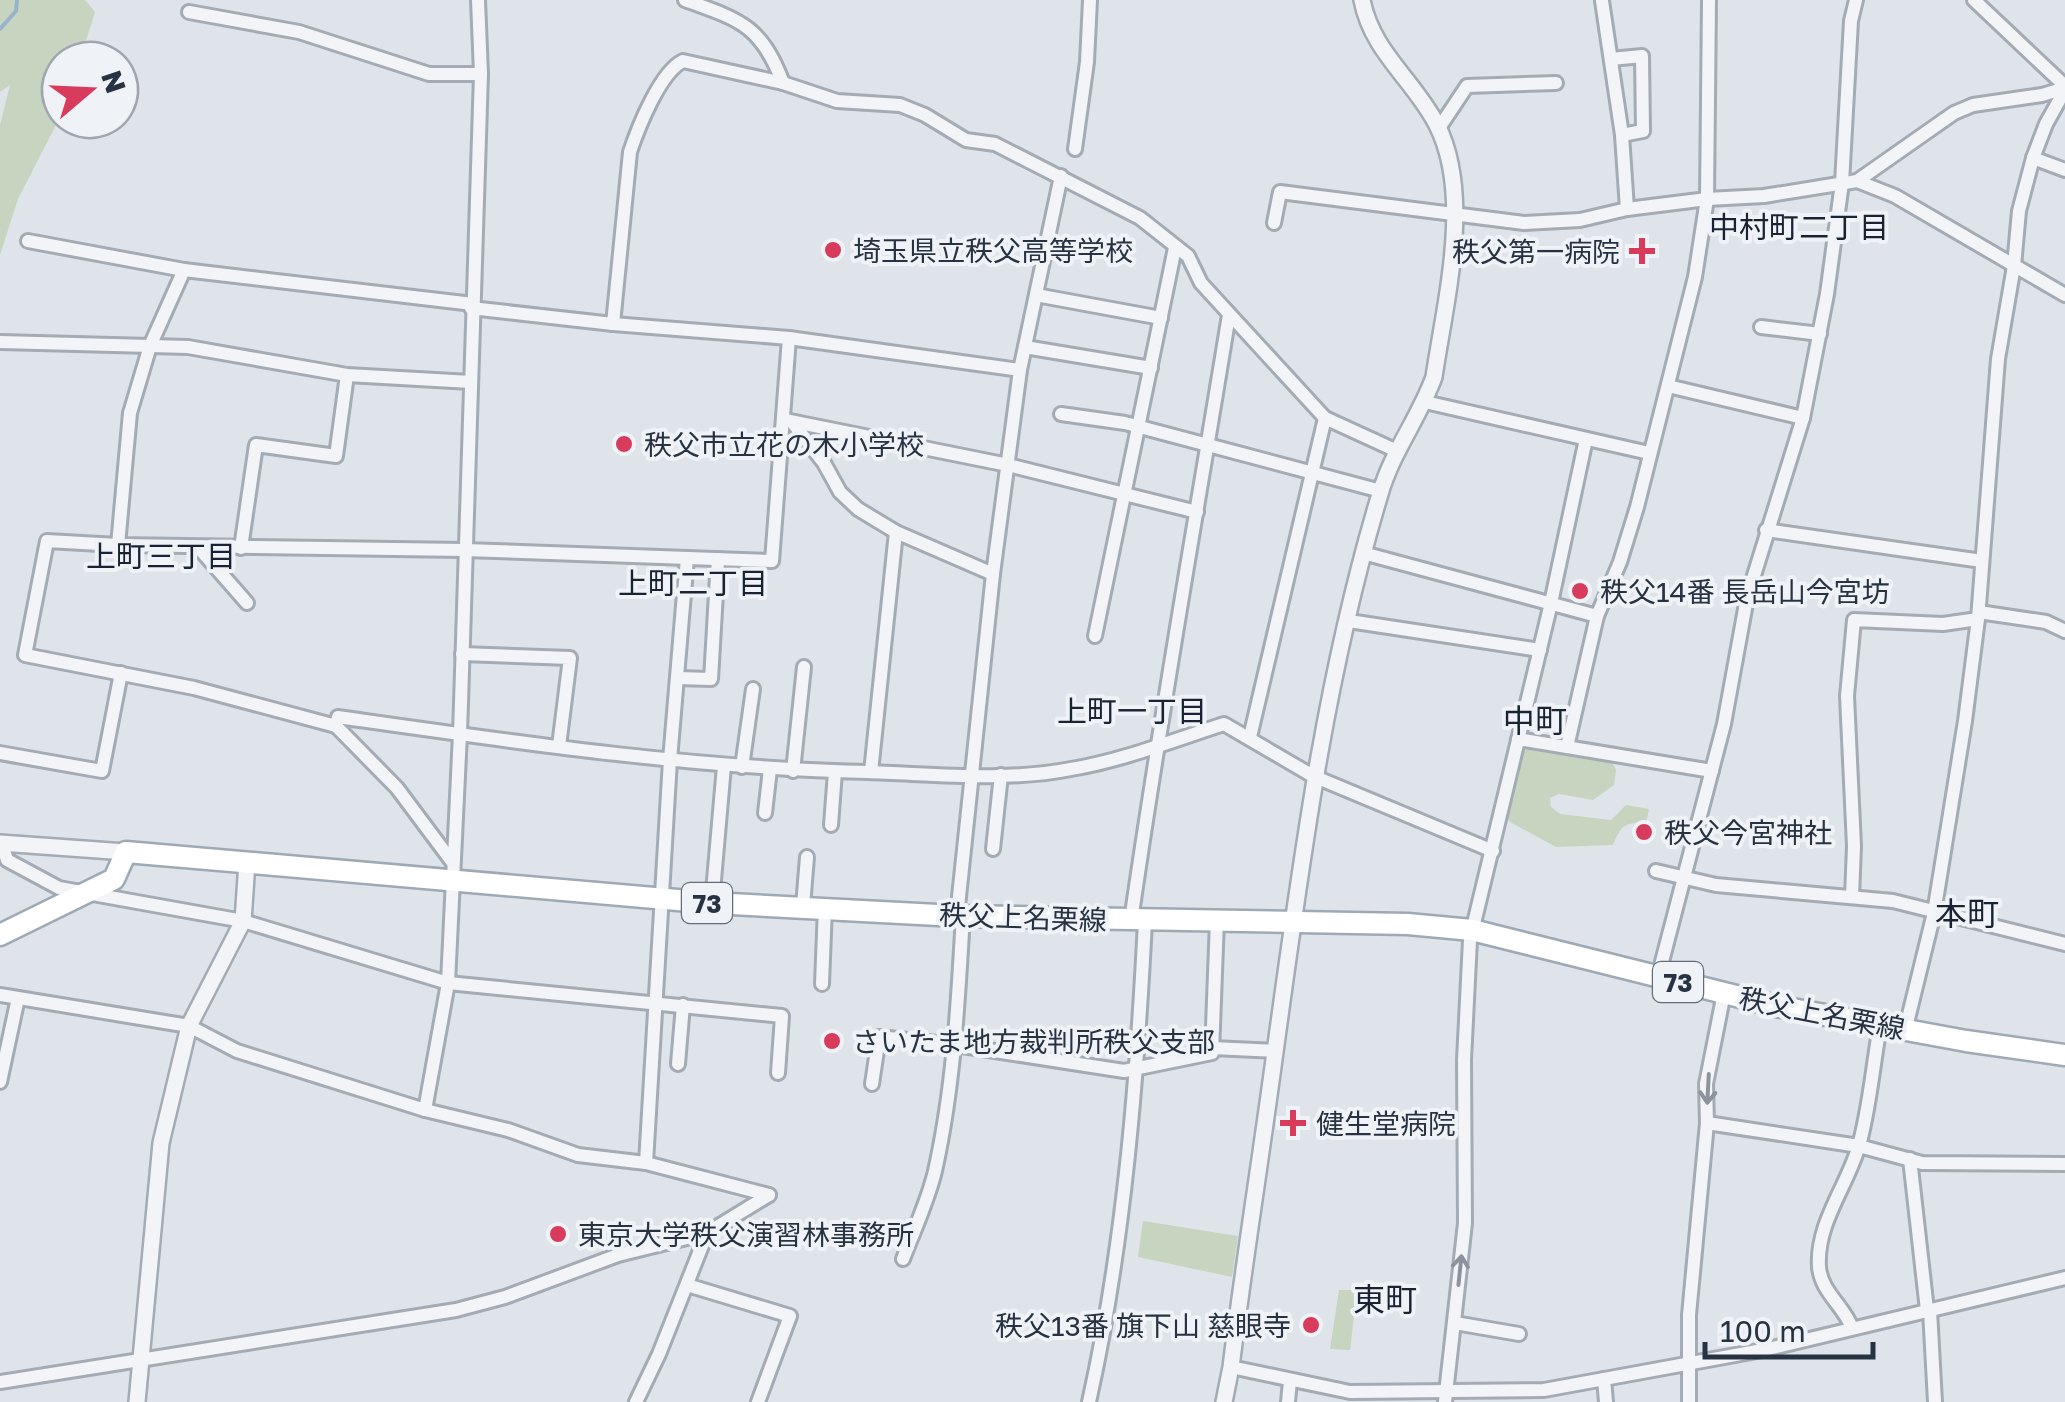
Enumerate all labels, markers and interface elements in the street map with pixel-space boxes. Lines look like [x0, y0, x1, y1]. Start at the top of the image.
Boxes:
north arrow [40, 40, 140, 140]
text: N [95, 66, 133, 97]
district label: 中村町二丁目 [1709, 209, 1889, 245]
place label: 埼玉県立秩父高等学校 [853, 234, 1133, 267]
place label: 秩父第一病院 [1452, 235, 1620, 268]
marker: 秩父第一病院 [1629, 238, 1655, 264]
marker: 埼玉県立秩父高等学校 [822, 239, 844, 261]
place label: 秩父市立花の木小学校 [644, 428, 924, 461]
marker: 秩父市立花の木小学校 [613, 433, 635, 455]
district label: 上町三丁目 [86, 538, 236, 574]
district label: 上町二丁目 [618, 565, 768, 601]
place label: 秩父14番 長岳山今宮坊 [1600, 575, 1890, 608]
marker: 秩父14番 長岳山今宮坊 [1569, 580, 1591, 602]
district label: 上町一丁目 [1057, 693, 1207, 729]
district label: 中町 [1503, 701, 1567, 739]
place label: 秩父今宮神社 [1664, 816, 1832, 849]
marker: 秩父今宮神社 [1633, 821, 1655, 843]
road number: 73 [682, 883, 732, 923]
district label: 本町 [1935, 894, 1999, 932]
street label: 秩父上名栗線 [938, 898, 1108, 936]
road number: 73 [1653, 962, 1703, 1002]
street label: 秩父上名栗線 [1736, 981, 1908, 1045]
place label: さいたま地方裁判所秩父支部 [852, 1025, 1215, 1058]
marker: さいたま地方裁判所秩父支部 [821, 1030, 843, 1052]
one-way arrow [1698, 1073, 1717, 1105]
place label: 健生堂病院 [1316, 1107, 1456, 1140]
marker: 健生堂病院 [1280, 1110, 1306, 1136]
place label: 東京大学秩父演習林事務所 [578, 1218, 914, 1251]
marker: 東京大学秩父演習林事務所 [547, 1223, 569, 1245]
one-way arrow [1451, 1255, 1470, 1287]
district label: 東町 [1353, 1280, 1417, 1318]
scale bar [1705, 1297, 1872, 1359]
place label: 秩父13番 旗下山 慈眼寺 [995, 1309, 1291, 1342]
text: 100 m [1720, 1313, 1806, 1349]
marker: 秩父13番 旗下山 慈眼寺 [1300, 1314, 1322, 1336]

